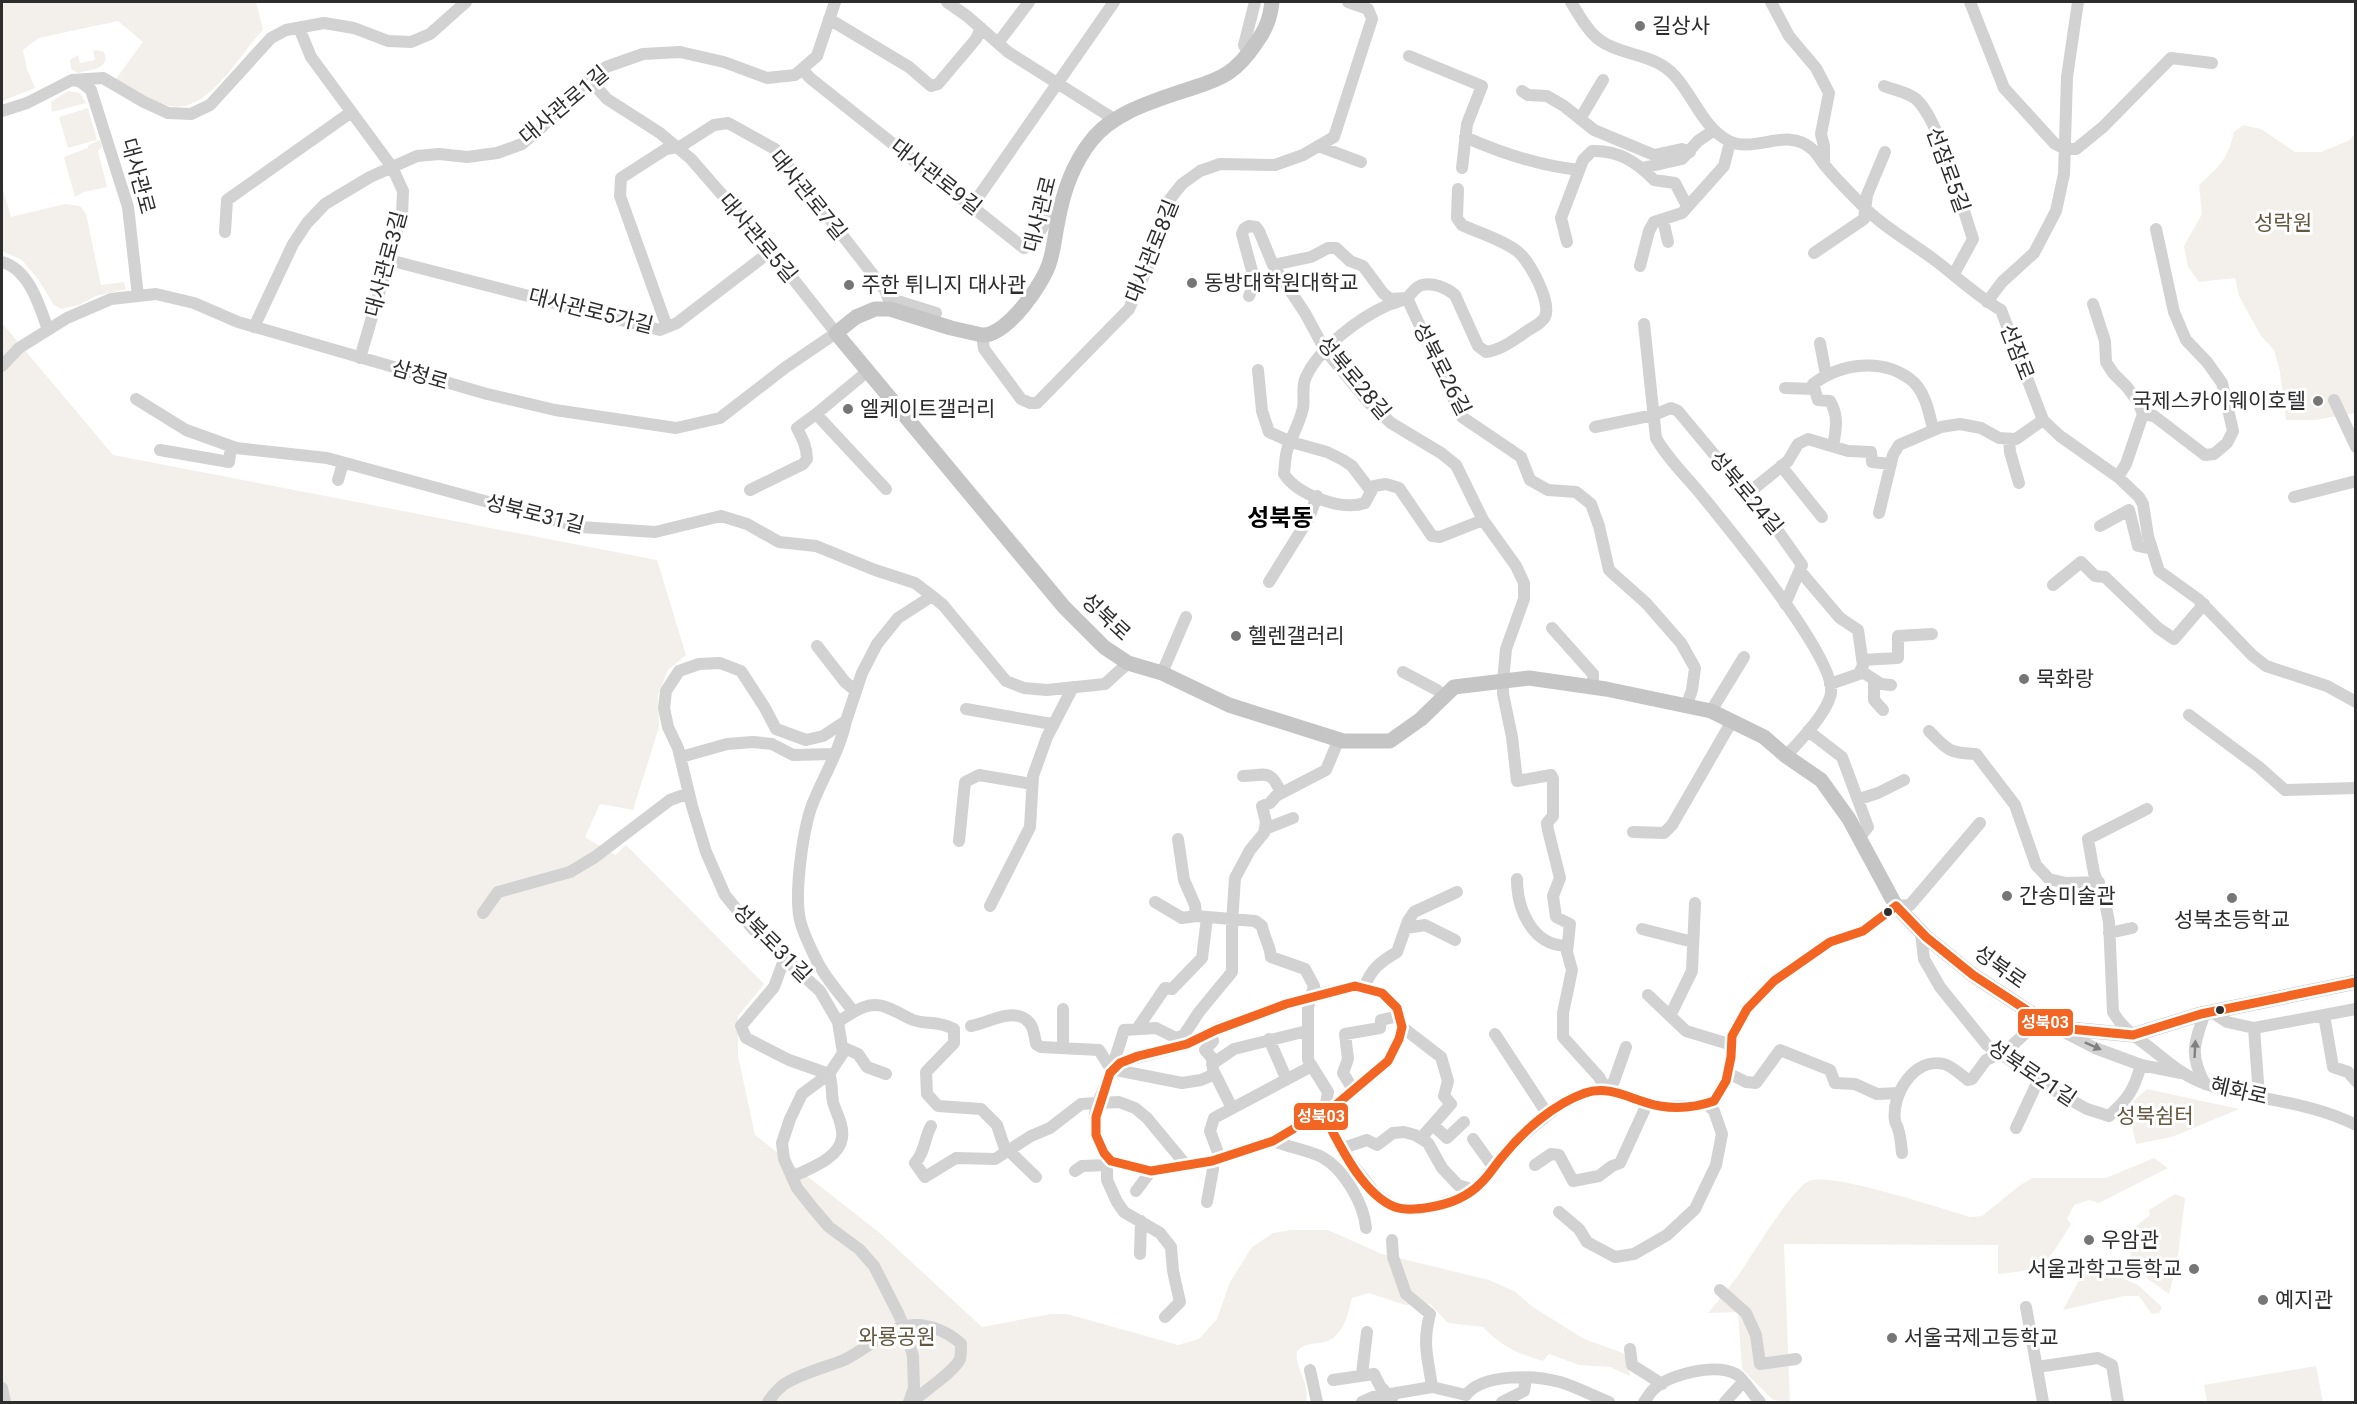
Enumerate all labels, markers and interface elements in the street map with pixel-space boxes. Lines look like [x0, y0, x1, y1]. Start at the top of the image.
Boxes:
place label: 길상사 [1652, 14, 1710, 38]
marker: 길상사 [1633, 19, 1647, 33]
street label: 대사관로1길 [515, 61, 613, 149]
street label: 선잠로5길 [1921, 124, 1975, 216]
street label: 대사관로9길 [886, 134, 986, 220]
street label: 대사관로 [116, 136, 160, 216]
street label: 대사관로7길 [765, 145, 851, 245]
street label: 대사관로 [1019, 174, 1061, 254]
street label: 대사관로5길 [714, 189, 802, 287]
street label: 대사관로8길 [1121, 196, 1183, 306]
street label: 대사관로3길 [360, 209, 412, 319]
park label: 성락원 [2254, 211, 2312, 235]
place label: 동방대학원대학교 [1204, 271, 1359, 295]
place label: 주한 튀니지 대사관 [861, 273, 1026, 297]
marker: 동방대학원대학교 [1185, 276, 1199, 290]
marker: 주한 튀니지 대사관 [842, 278, 856, 292]
street label: 대사관로5가길 [526, 284, 656, 338]
street label: 성북로26길 [1408, 319, 1476, 419]
street label: 선잠로 [1995, 321, 2039, 383]
street label: 성북로28길 [1312, 332, 1396, 424]
street label: 삼청로 [389, 355, 451, 395]
place label: 국제스카이웨이호텔 [2132, 389, 2306, 413]
marker: 국제스카이웨이호텔 [2311, 394, 2325, 408]
place label: 엘케이트갤러리 [860, 397, 995, 421]
marker: 엘케이트갤러리 [841, 402, 855, 416]
street label: 성북로24길 [1704, 447, 1788, 539]
street label: 성북로31길 [483, 490, 587, 538]
district label: 성북동 [1247, 504, 1313, 532]
street label: 성북로 [1077, 588, 1135, 646]
place label: 헬렌갤러리 [1248, 624, 1345, 648]
marker: 헬렌갤러리 [1229, 629, 1243, 643]
place label: 묵화랑 [2036, 667, 2094, 691]
marker: 묵화랑 [2017, 672, 2031, 686]
place label: 간송미술관 [2019, 884, 2116, 908]
marker: 간송미술관 [2000, 889, 2014, 903]
marker: 성북초등학교 [2225, 891, 2239, 905]
street label: 성북로31길 [728, 899, 816, 987]
unlabelled marker [1882, 906, 1894, 918]
place label: 성북초등학교 [2174, 908, 2290, 932]
street label: 성북로 [1969, 941, 2031, 993]
unlabelled marker [2214, 1004, 2226, 1016]
line badge: 성북03 [2017, 1008, 2074, 1037]
text: 성북03 [2021, 1013, 2069, 1032]
street label: 성북로21길 [1983, 1035, 2081, 1111]
one-way arrow [2191, 1039, 2200, 1058]
one-way arrow [2085, 1042, 2102, 1051]
street label: 혜화로 [2208, 1073, 2270, 1109]
line badge: 성북03 [1293, 1102, 1349, 1131]
park label: 성북쉼터 [2116, 1104, 2194, 1128]
text: 성북03 [1297, 1107, 1345, 1126]
place label: 우암관 [2101, 1228, 2159, 1252]
marker: 우암관 [2082, 1233, 2096, 1247]
place label: 서울과학고등학교 [2027, 1257, 2182, 1281]
marker: 서울과학고등학교 [2187, 1262, 2201, 1276]
place label: 예지관 [2275, 1288, 2333, 1312]
marker: 예지관 [2256, 1293, 2270, 1307]
park label: 와룡공원 [858, 1325, 936, 1349]
place label: 서울국제고등학교 [1904, 1326, 2059, 1350]
marker: 서울국제고등학교 [1885, 1331, 1899, 1345]

